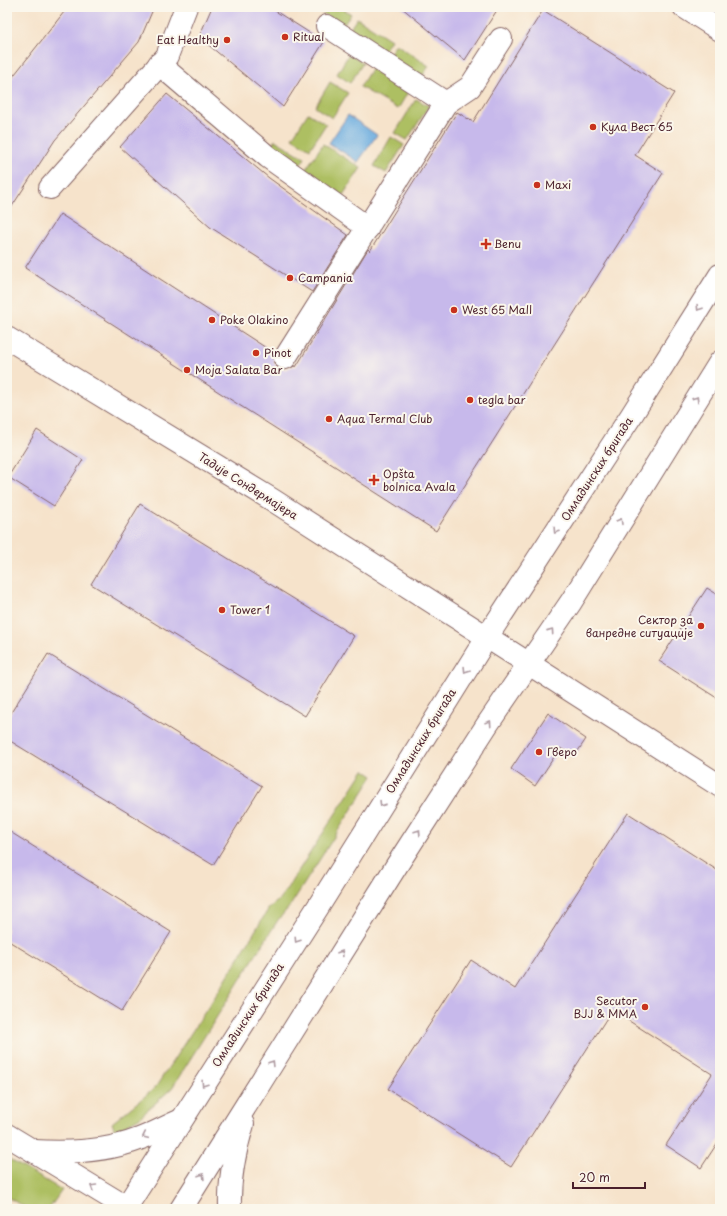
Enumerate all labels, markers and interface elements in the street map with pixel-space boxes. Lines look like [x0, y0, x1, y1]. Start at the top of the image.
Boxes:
place label: Ritual [293, 28, 324, 45]
place label: Eat Healthy [157, 31, 219, 48]
marker: Ritual [280, 32, 290, 42]
marker: Eat Healthy [222, 35, 232, 45]
place label: Кула Вест 65 [601, 118, 673, 135]
marker: Кула Вест 65 [588, 122, 598, 132]
place label: Maxi [545, 176, 571, 193]
marker: Maxi [532, 180, 542, 190]
place label: Benu [494, 235, 521, 252]
marker: Benu [481, 239, 491, 249]
place label: Campania [298, 269, 353, 286]
marker: Campania [285, 273, 295, 283]
place label: West 65 Mall [462, 301, 532, 318]
one-way arrow [696, 304, 704, 311]
marker: West 65 Mall [449, 305, 459, 315]
place label: Poke Olakino [220, 311, 288, 328]
marker: Poke Olakino [207, 315, 217, 325]
place label: Pinot [264, 344, 292, 361]
marker: Pinot [251, 348, 261, 358]
place label: Moja Salata Bar [195, 361, 282, 378]
marker: Moja Salata Bar [182, 365, 192, 375]
place label: tegla bar [478, 391, 526, 408]
marker: tegla bar [465, 395, 475, 405]
one-way arrow [692, 396, 699, 403]
place label: Aqua Termal Club [337, 410, 432, 427]
street label: Омладинских бригада [556, 413, 637, 524]
marker: Aqua Termal Club [324, 414, 334, 424]
street label: Тадије Сондермајера [195, 448, 302, 523]
place label: Opšta bolnica Avala [383, 465, 456, 495]
marker: Opšta bolnica Avala [368, 474, 380, 486]
one-way arrow [616, 518, 623, 525]
one-way arrow [554, 526, 561, 533]
place label: Tower 1 [230, 601, 270, 618]
marker: Tower 1 [217, 605, 227, 615]
place label: Сектор за ванредне ситуације [586, 611, 693, 641]
marker: Сектор за ванредне ситуације [696, 621, 706, 631]
one-way arrow [546, 628, 553, 635]
one-way arrow [463, 666, 471, 673]
street label: Омладинских бригада [381, 685, 460, 797]
one-way arrow [484, 720, 491, 727]
place label: Гверо [547, 743, 577, 760]
marker: Гверо [534, 747, 544, 757]
one-way arrow [380, 800, 387, 807]
one-way arrow [413, 829, 421, 836]
one-way arrow [294, 936, 302, 943]
one-way arrow [337, 950, 344, 957]
street label: Омладинских бригада [207, 959, 288, 1070]
place label: Secutor BJJ & MMA [573, 992, 638, 1022]
marker: Secutor BJJ & MMA [640, 1002, 650, 1012]
one-way arrow [267, 1060, 275, 1067]
one-way arrow [201, 1080, 208, 1087]
one-way arrow [142, 1131, 150, 1139]
scale bar [573, 1164, 645, 1190]
text: 20 m [579, 1168, 610, 1186]
one-way arrow [197, 1173, 205, 1180]
one-way arrow [90, 1184, 97, 1191]

